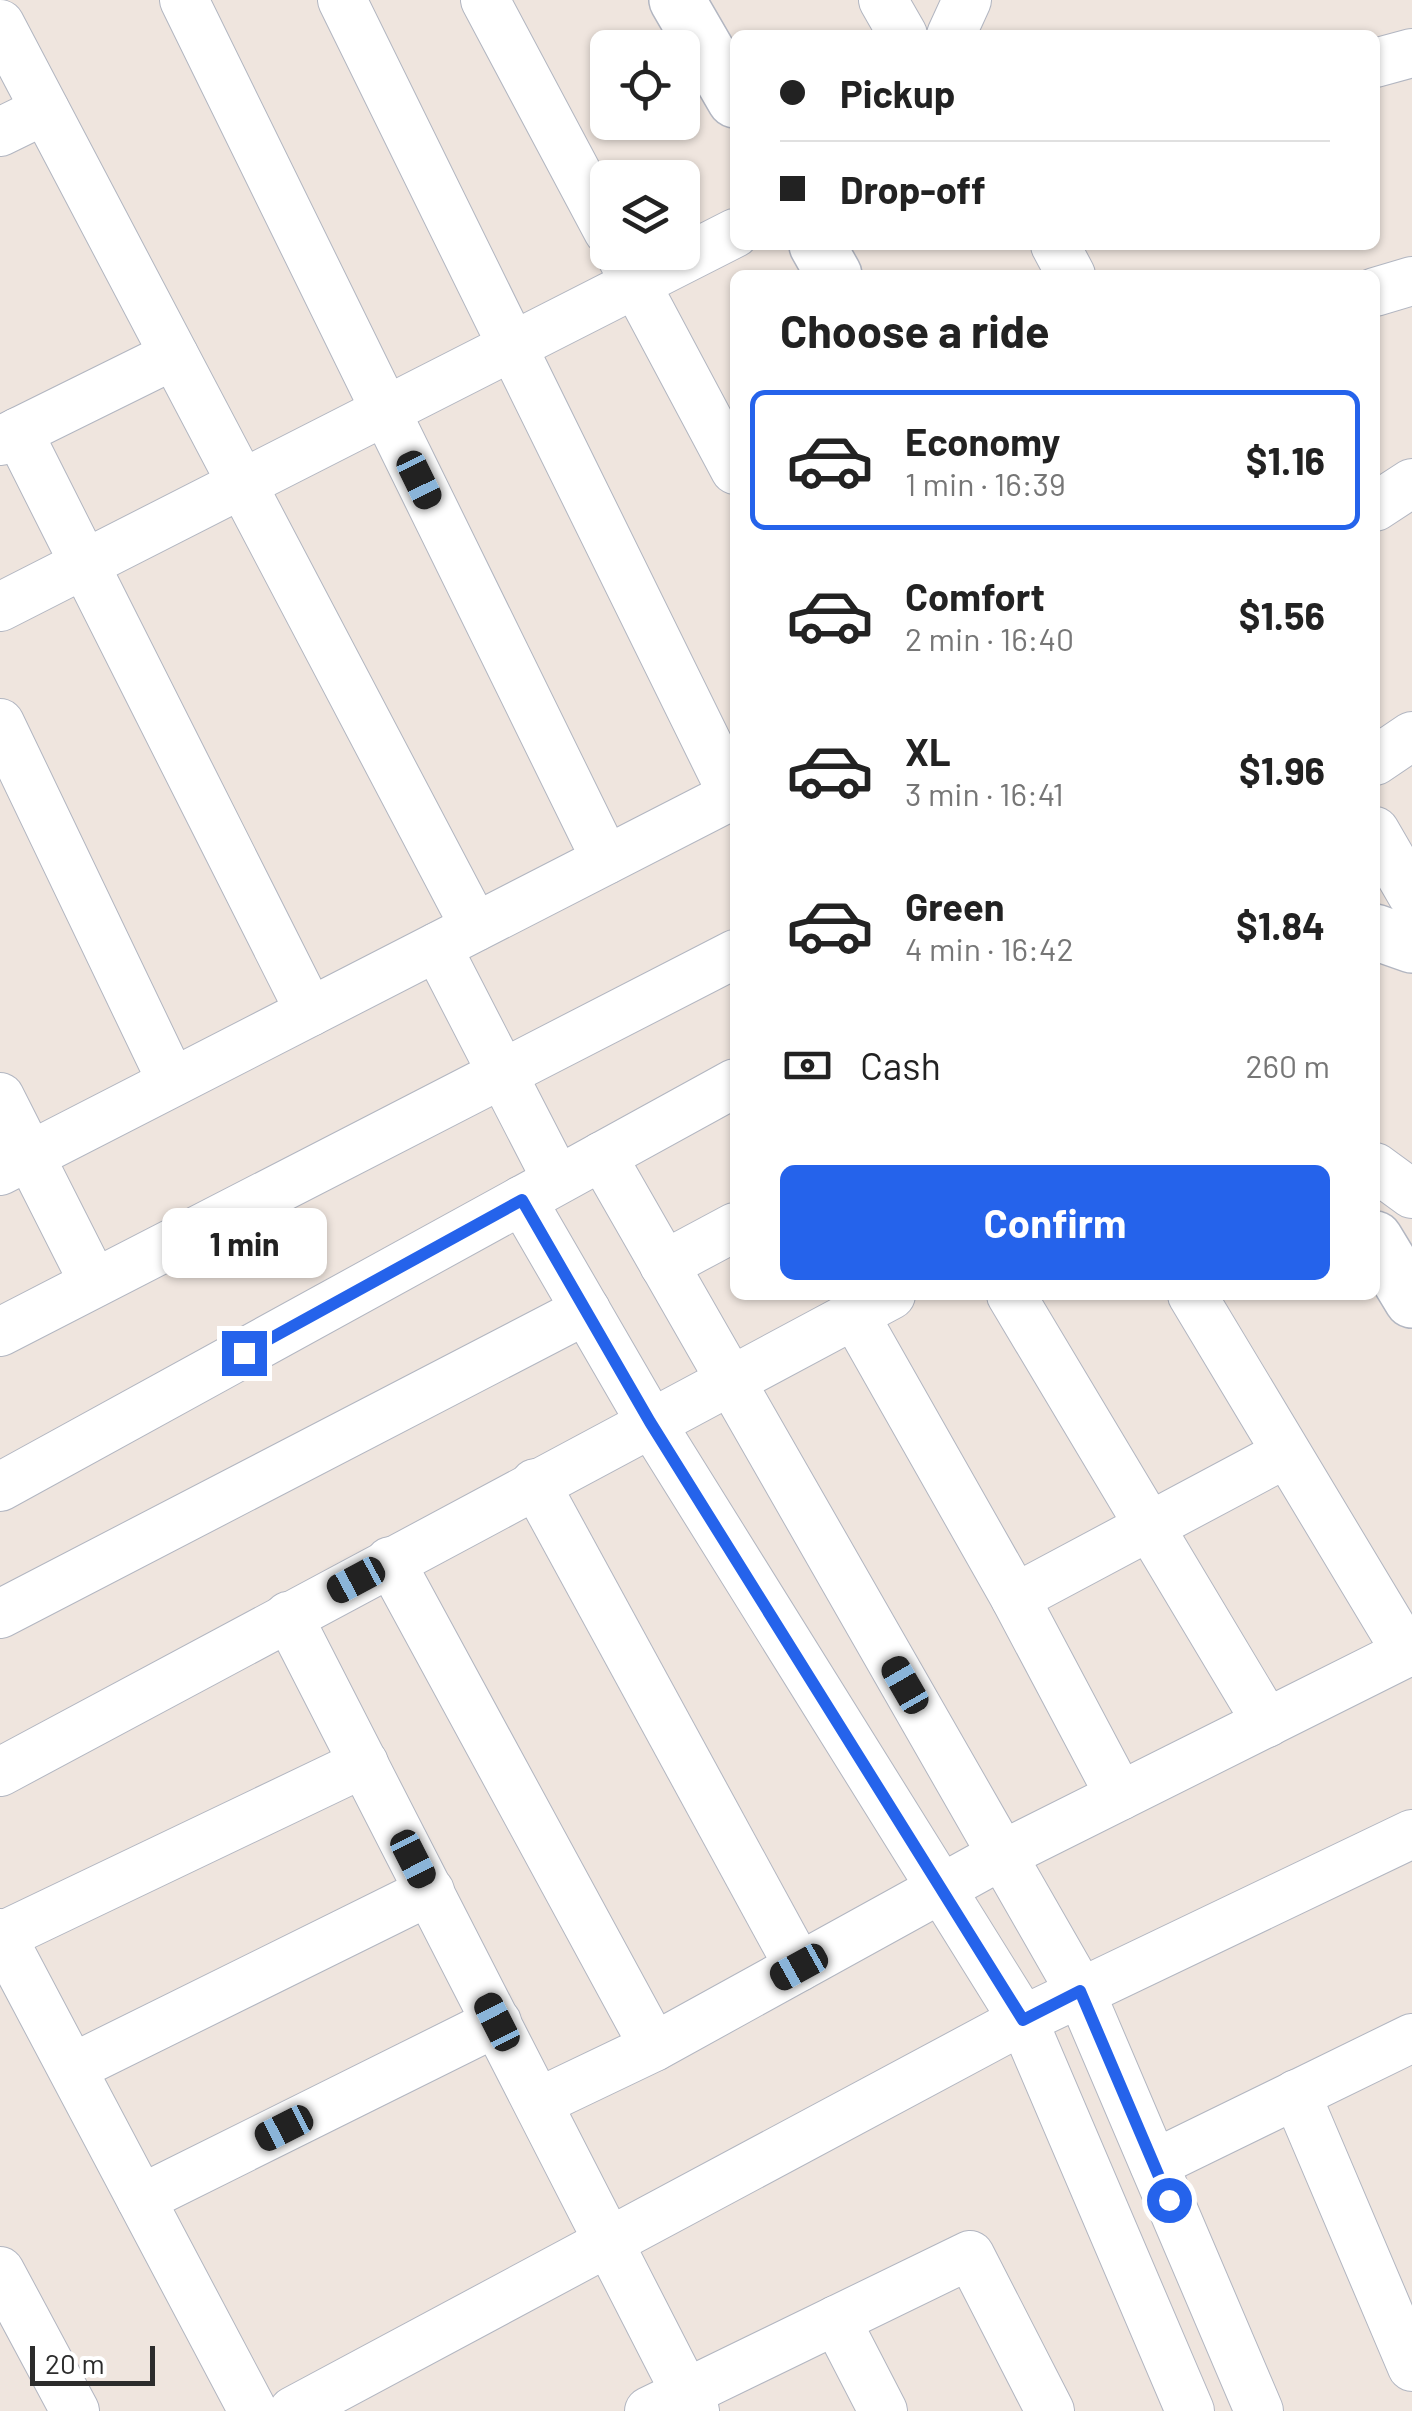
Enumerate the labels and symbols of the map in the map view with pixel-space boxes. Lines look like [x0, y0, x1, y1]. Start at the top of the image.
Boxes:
car [392, 446, 446, 514]
callout: 1 min [162, 1208, 326, 1278]
route end [222, 1331, 267, 1376]
car [322, 1553, 390, 1607]
car [877, 1652, 933, 1718]
car [386, 1825, 440, 1893]
car [765, 1939, 833, 1995]
car [470, 1988, 524, 2056]
car [250, 2101, 318, 2155]
route start [1147, 2178, 1192, 2223]
scale bar [30, 2341, 155, 2386]

